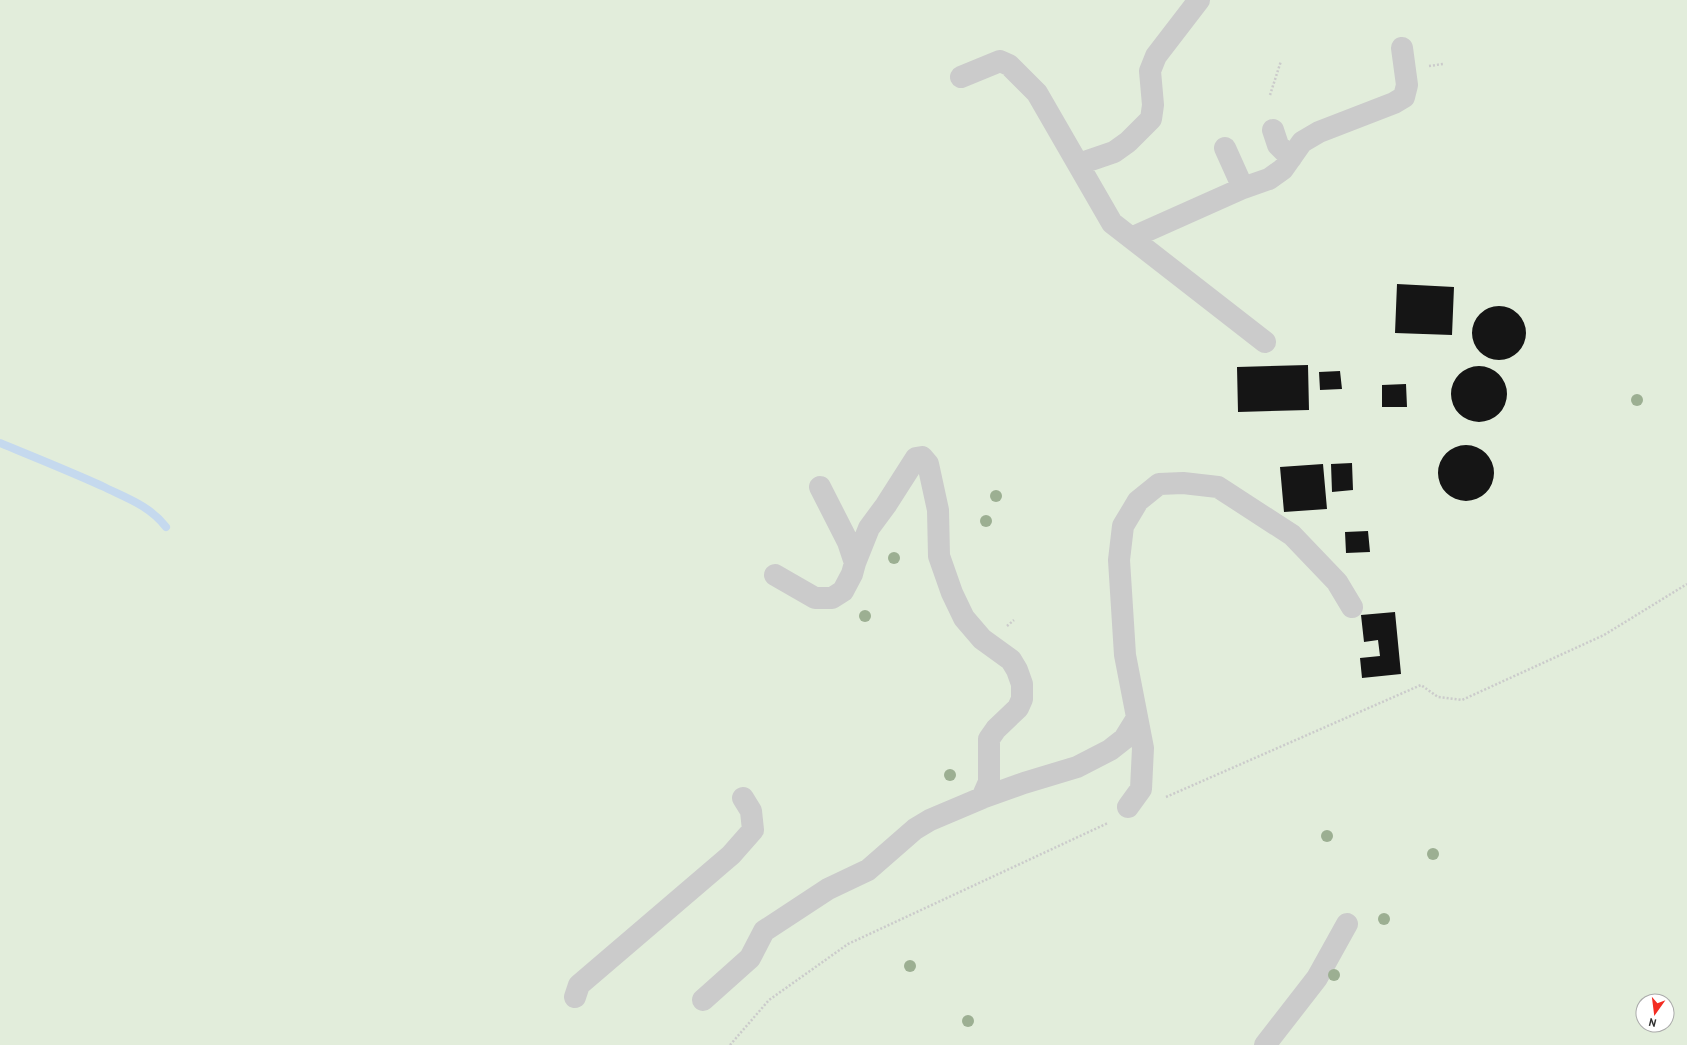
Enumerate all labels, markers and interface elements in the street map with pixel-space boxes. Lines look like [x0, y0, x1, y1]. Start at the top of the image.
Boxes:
north arrow [1635, 993, 1675, 1033]
text: N [1647, 1015, 1658, 1030]

